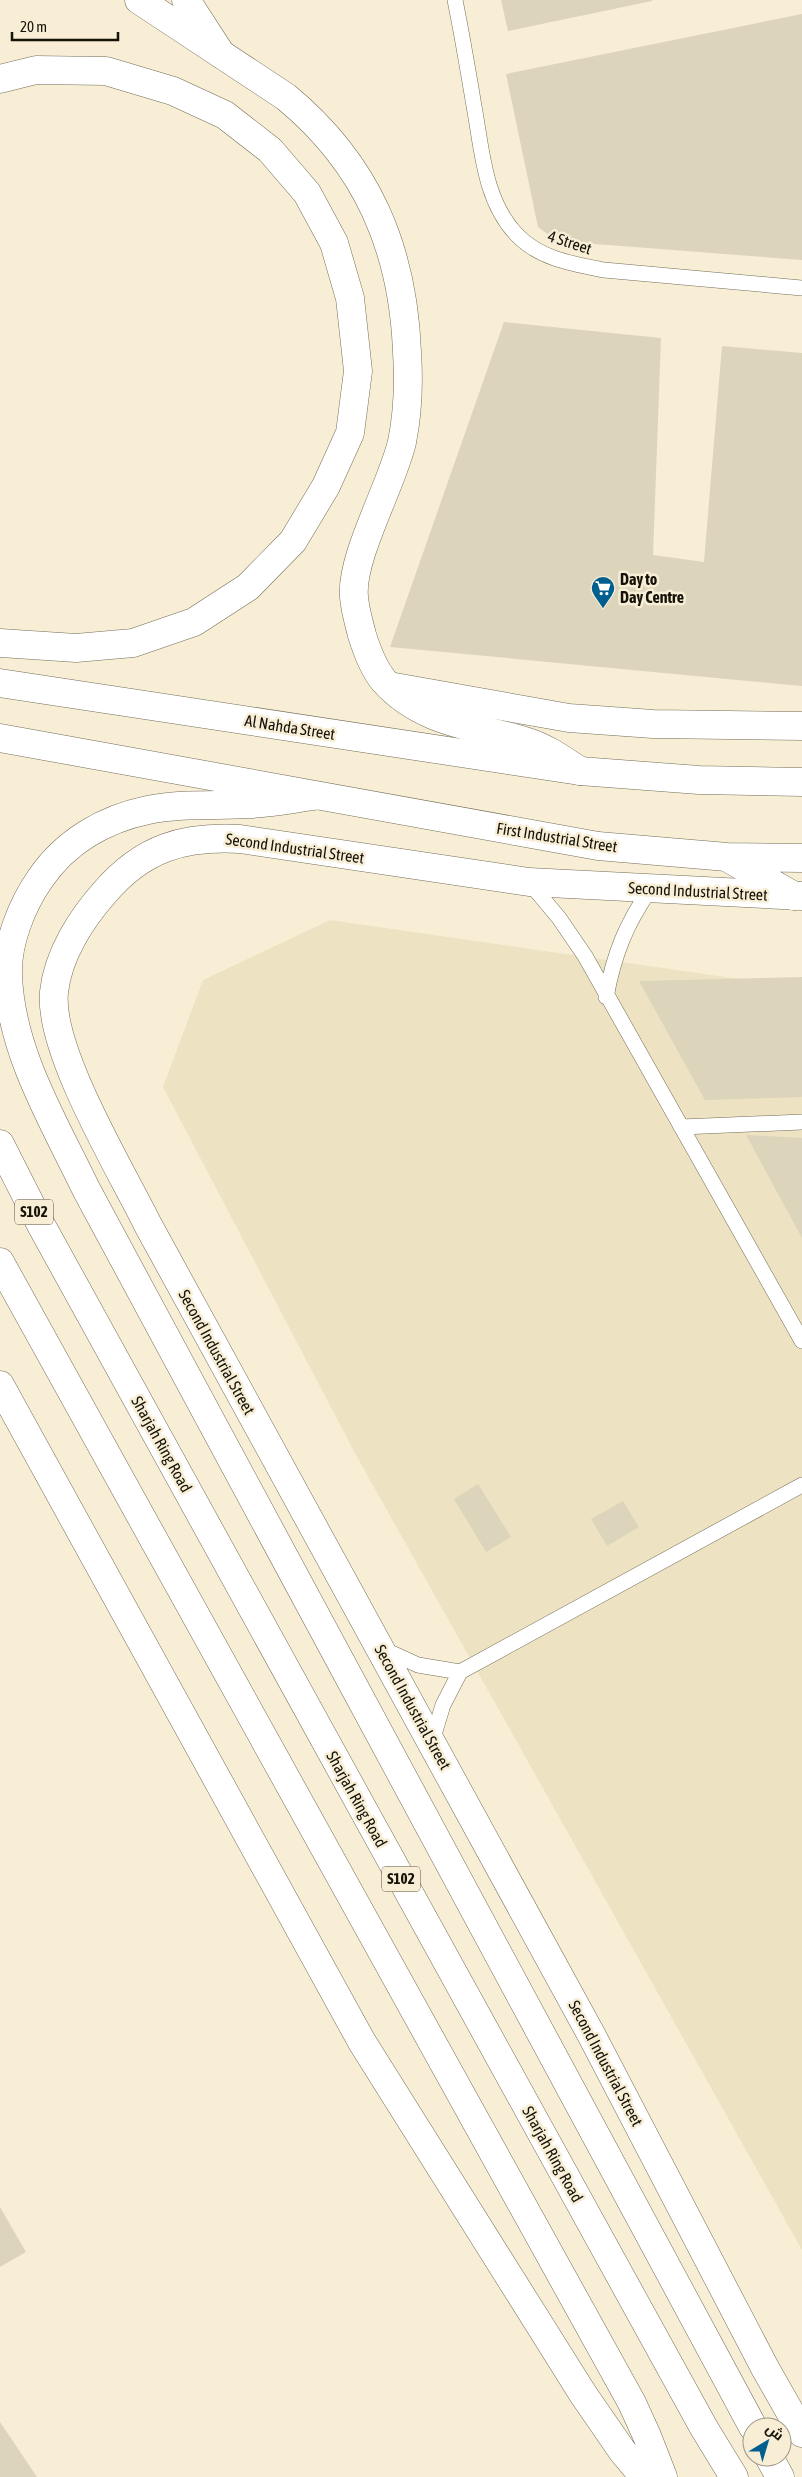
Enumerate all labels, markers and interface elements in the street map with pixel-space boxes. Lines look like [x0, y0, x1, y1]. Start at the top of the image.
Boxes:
scale bar [12, 10, 119, 42]
text: 20 m [20, 18, 47, 35]
street label: 4 Street [546, 227, 594, 258]
place label: Day to Day Centre [620, 570, 684, 606]
supermarket icon: Day to Day Centre [590, 575, 616, 609]
street label: Al Nahda Street [244, 711, 337, 743]
street label: First Industrial Street [495, 819, 619, 855]
street label: Second Industrial Street [225, 829, 366, 867]
street label: Second Industrial Street [628, 878, 769, 904]
road number: S102 [15, 1200, 53, 1224]
street label: Second Industrial Street [175, 1287, 259, 1418]
street label: Sharjah Ring Road [127, 1393, 196, 1496]
street label: Second Industrial Street [371, 1642, 455, 1773]
street label: Sharjah Ring Road [322, 1748, 391, 1851]
road number: S102 [382, 1866, 420, 1892]
street label: Second Industrial Street [565, 1997, 647, 2129]
street label: Sharjah Ring Road [518, 2103, 587, 2206]
north arrow [742, 2417, 792, 2467]
text: ش [762, 2420, 787, 2444]

